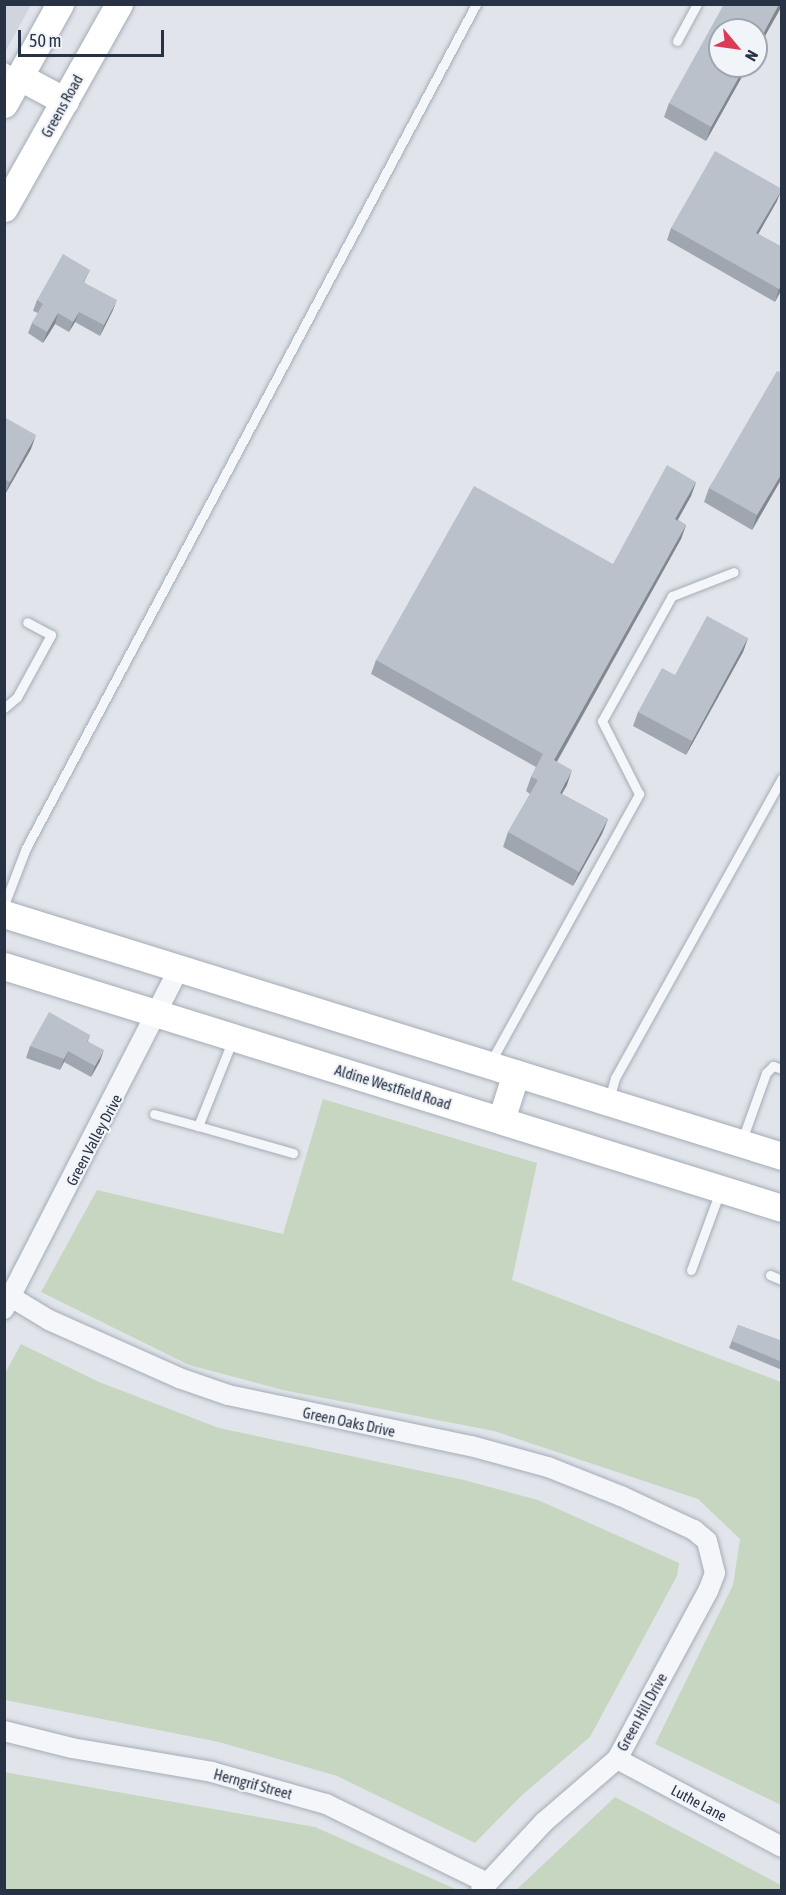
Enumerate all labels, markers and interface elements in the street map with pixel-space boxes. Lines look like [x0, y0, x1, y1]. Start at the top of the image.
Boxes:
scale bar [21, 18, 166, 56]
north arrow [708, 18, 768, 78]
text: 50 m [29, 30, 61, 51]
text: N [742, 47, 762, 64]
street label: Greens Road [37, 71, 87, 141]
street label: Aldine Westfield Road [333, 1061, 453, 1113]
street label: Green Valley Drive [62, 1091, 126, 1189]
street label: Green Oaks Drive [301, 1403, 397, 1441]
street label: Green Hill Drive [613, 1670, 671, 1754]
street label: Herngrif Street [212, 1765, 294, 1803]
street label: Luthe Lane [668, 1781, 730, 1825]

